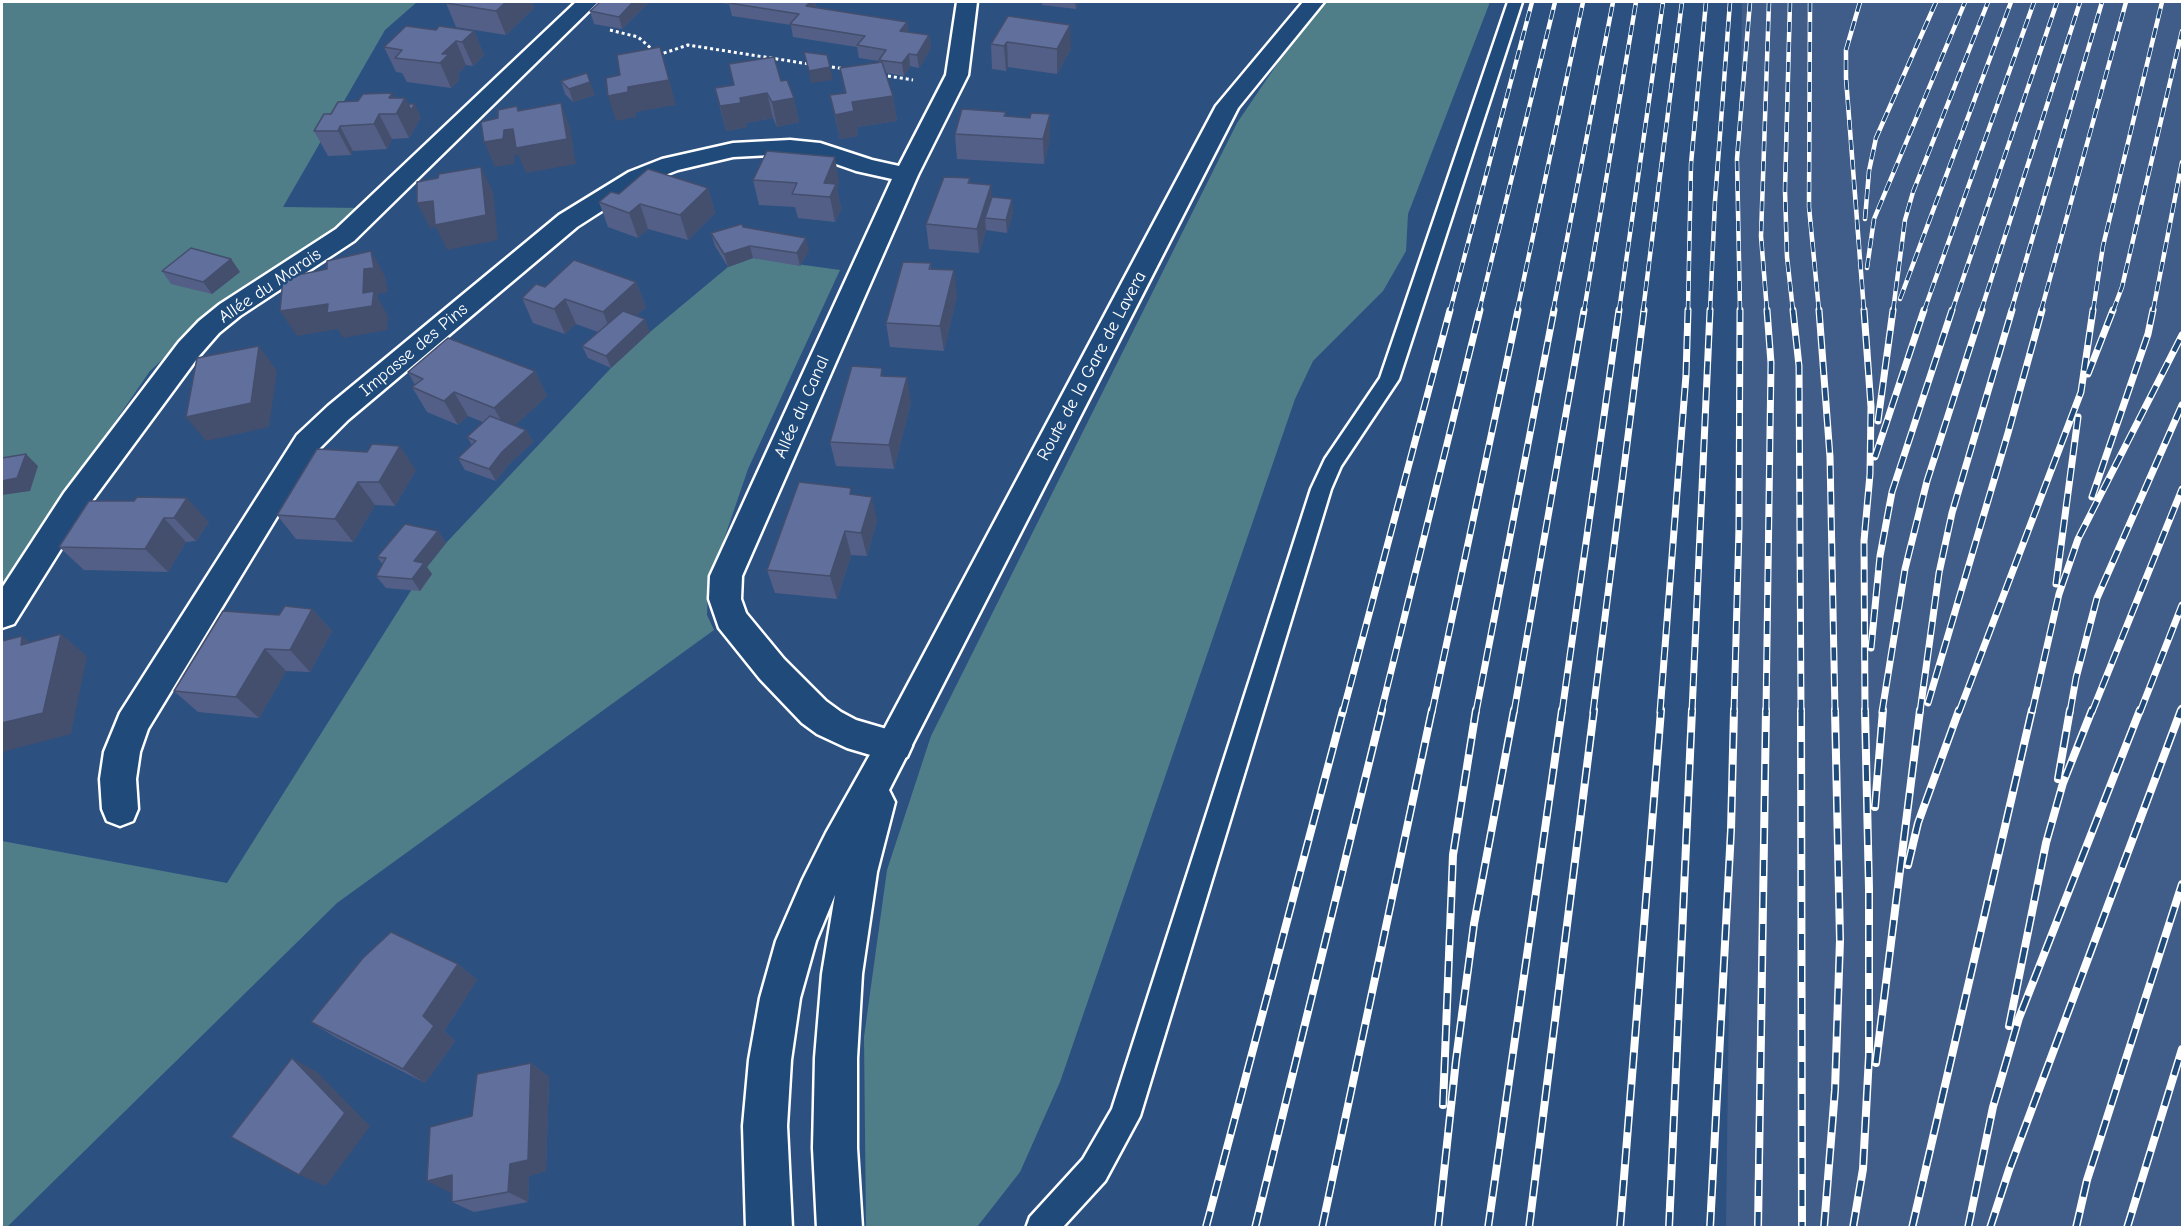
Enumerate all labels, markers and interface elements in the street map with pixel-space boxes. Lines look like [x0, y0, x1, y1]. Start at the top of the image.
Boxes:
street label: Allée du Marais [215, 244, 325, 328]
street label: Route de la Gare de Lavera [1033, 268, 1151, 464]
street label: Impasse des Pins [356, 299, 472, 401]
street label: Allée du Canal [770, 352, 834, 462]

